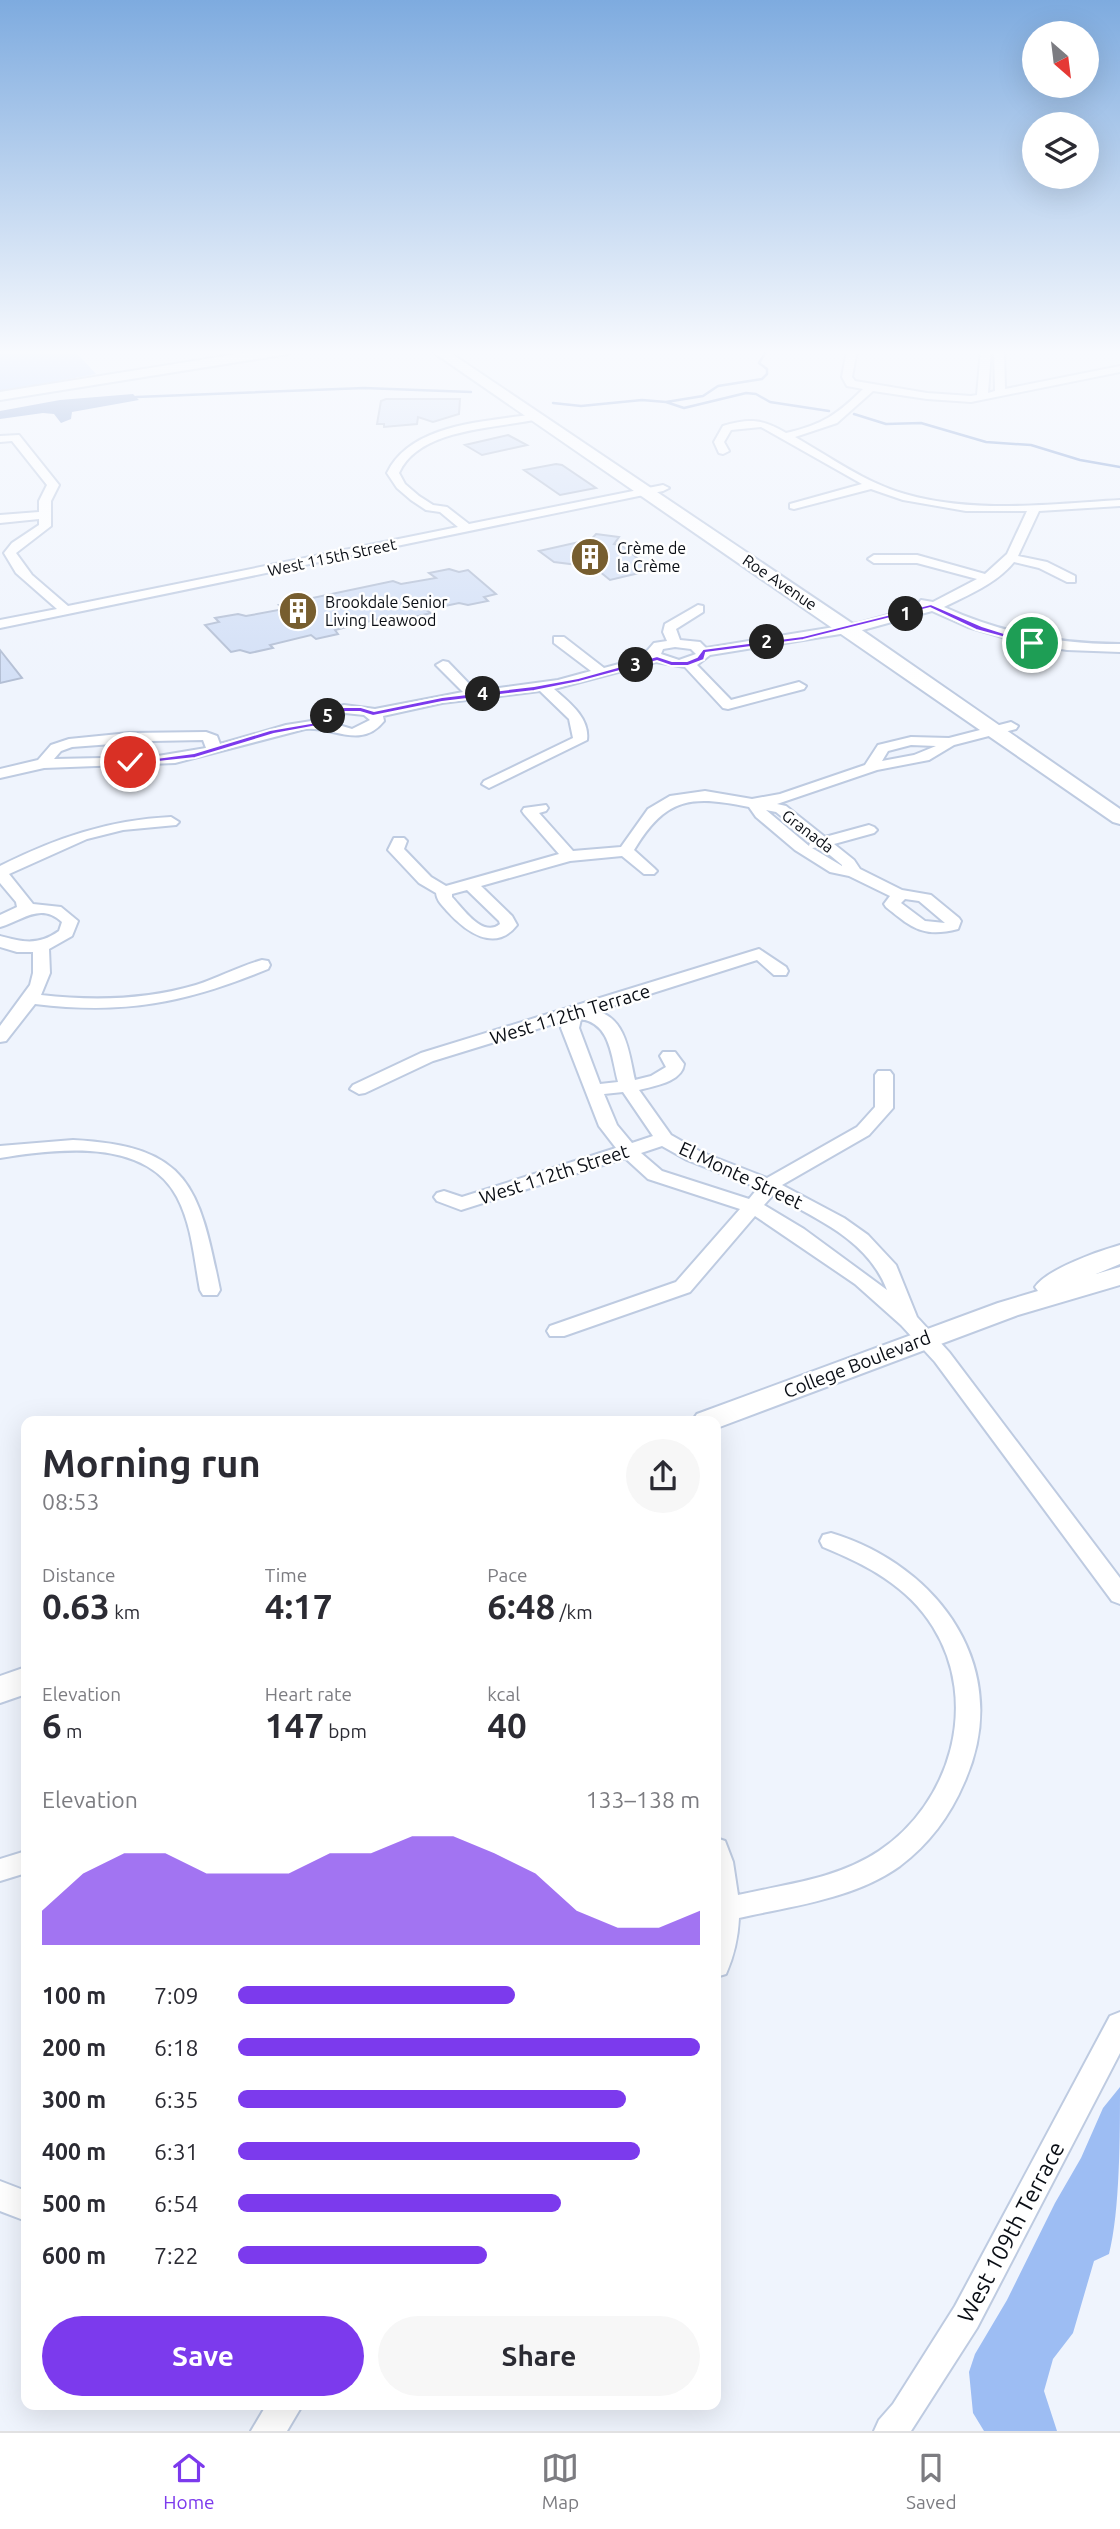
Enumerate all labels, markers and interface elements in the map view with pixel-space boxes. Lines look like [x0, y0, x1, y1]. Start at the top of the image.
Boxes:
north arrow [1022, 21, 1099, 98]
map controls [1022, 21, 1099, 189]
button: layers [1022, 112, 1099, 189]
street label: West 115th Street [266, 534, 399, 579]
building icon: Crème de la Crème [569, 536, 611, 578]
place label: Crème de la Crème [617, 539, 686, 575]
street label: Roe Avenue [739, 551, 821, 613]
building icon: Brookdale Senior Living Leawood [277, 590, 319, 632]
place label: Brookdale Senior Living Leawood [325, 593, 448, 629]
pin: 1 [888, 596, 923, 632]
text: 1 [900, 602, 911, 624]
pin [1002, 613, 1062, 673]
pin: 2 [750, 624, 784, 660]
icon: arrive [1013, 624, 1051, 662]
text: 2 [761, 630, 772, 652]
pin: 3 [618, 648, 654, 682]
text: 3 [630, 653, 641, 675]
pin: 4 [466, 676, 500, 712]
text: 4 [477, 682, 488, 704]
pin: 5 [310, 698, 346, 734]
text: 5 [322, 704, 333, 726]
pin [100, 732, 160, 792]
icon: check [111, 743, 149, 781]
street label: Granada [779, 806, 837, 856]
street label: West 112th Terrace [487, 979, 653, 1049]
street label: El Monte Street [676, 1137, 807, 1213]
street label: West 112th Street [477, 1139, 632, 1209]
street label: College Boulevard [780, 1326, 934, 1402]
button: share [626, 1439, 700, 1513]
text: Morning run [42, 1442, 261, 1484]
text: 08:53 [42, 1489, 100, 1514]
text: Distance [42, 1564, 116, 1586]
text: Time [265, 1564, 307, 1586]
text: Pace [487, 1564, 528, 1586]
text: 0.63 [42, 1586, 110, 1626]
text: 4:17 [265, 1586, 333, 1626]
text: 6:48 [487, 1586, 555, 1626]
text: km [110, 1601, 140, 1623]
text: /km [555, 1601, 593, 1623]
text: Elevation [42, 1683, 121, 1705]
text: Heart rate [265, 1683, 352, 1705]
text: kcal [487, 1683, 520, 1705]
text: 6 [42, 1705, 62, 1745]
text: 147 [265, 1705, 324, 1745]
text: 40 [487, 1705, 527, 1745]
text: m [62, 1720, 83, 1742]
text: bpm [324, 1720, 367, 1742]
text: Elevation [42, 1787, 138, 1812]
text: 133–138 m [586, 1787, 700, 1812]
text: 100 m [42, 1983, 106, 2008]
text: 7:09 [154, 1983, 199, 2008]
text: 200 m [42, 2035, 106, 2060]
text: 6:18 [154, 2035, 199, 2060]
text: 300 m [42, 2087, 106, 2112]
text: 6:35 [154, 2087, 199, 2112]
street label: West 109th Terrace [952, 2137, 1069, 2326]
text: 400 m [42, 2139, 106, 2164]
text: 6:31 [154, 2139, 199, 2164]
text: 500 m [42, 2191, 106, 2216]
text: 6:54 [154, 2191, 199, 2216]
text: 600 m [42, 2243, 106, 2268]
text: 7:22 [154, 2243, 199, 2268]
button: Save [42, 2316, 364, 2396]
button: Share [378, 2316, 700, 2396]
tab: Home [163, 2449, 215, 2513]
tab: Map [541, 2449, 579, 2513]
tab: Saved [906, 2449, 957, 2513]

